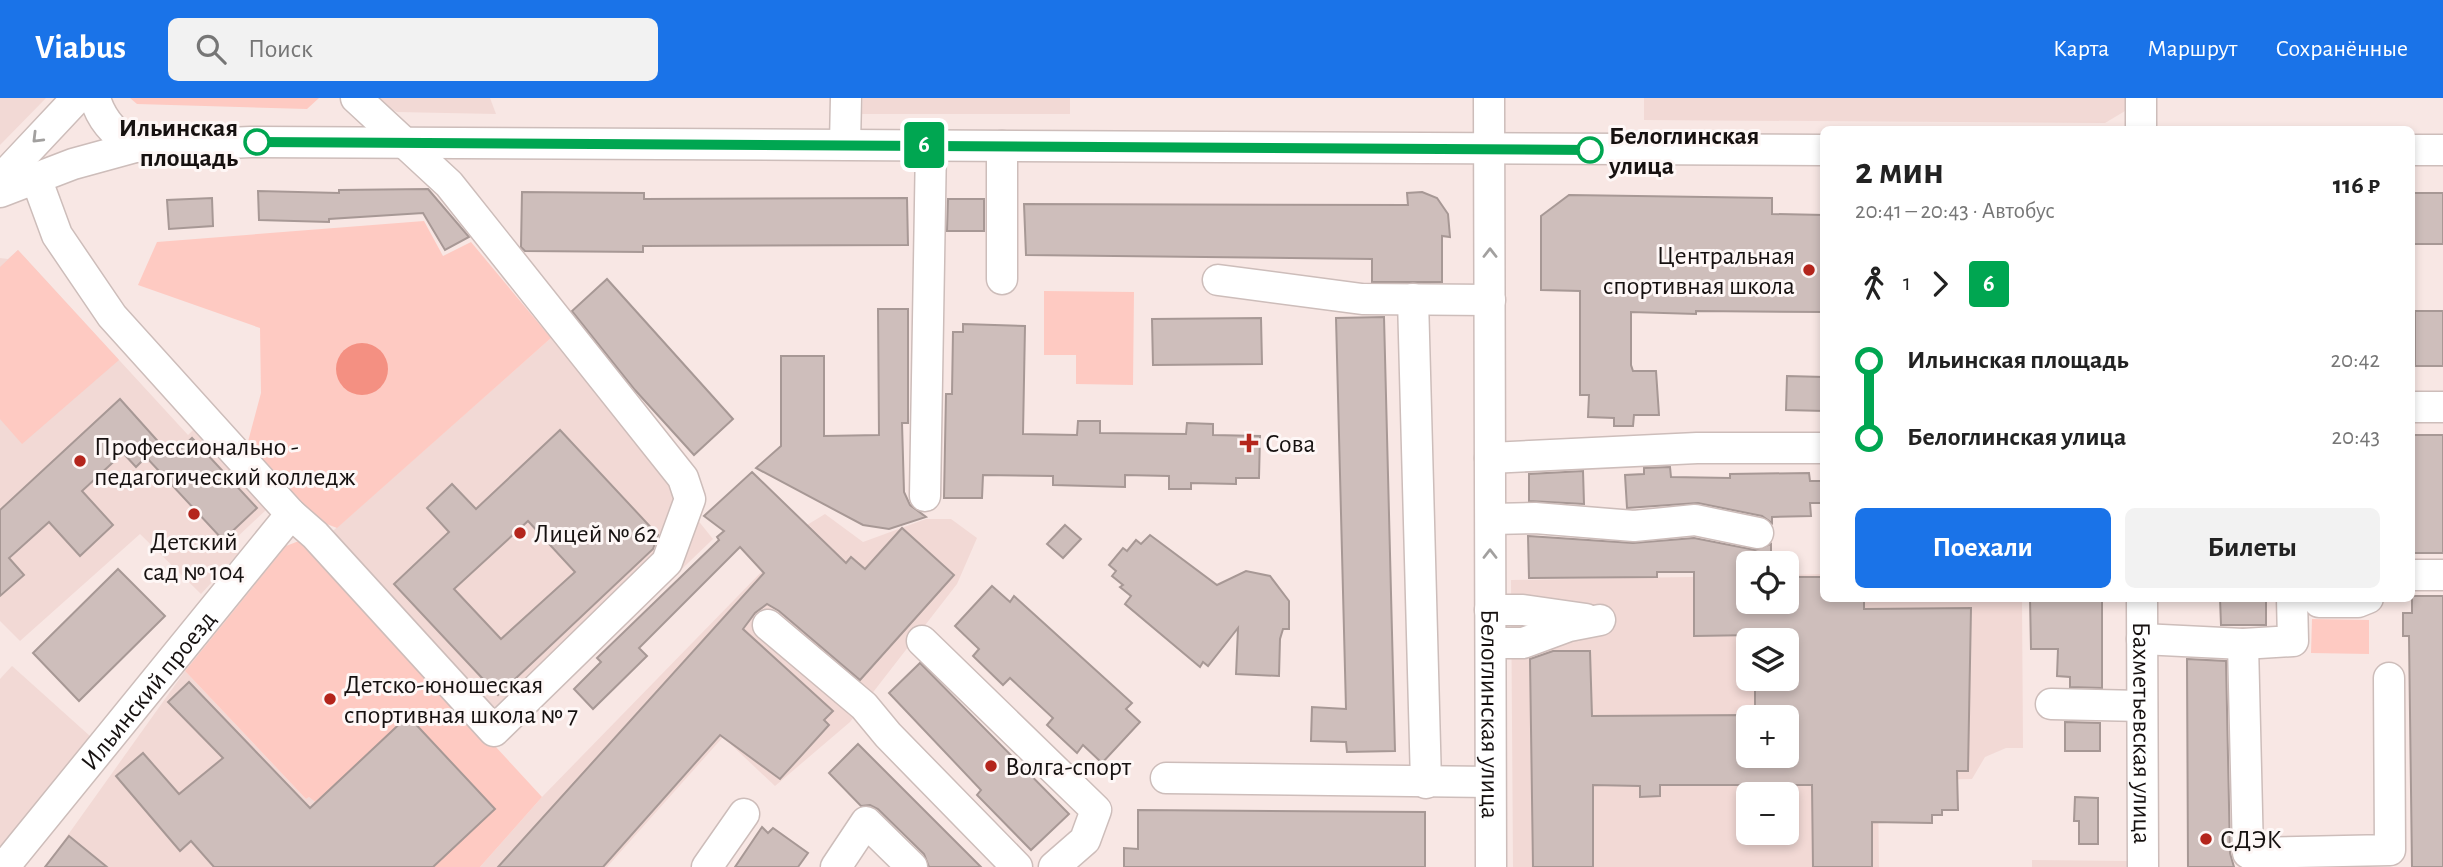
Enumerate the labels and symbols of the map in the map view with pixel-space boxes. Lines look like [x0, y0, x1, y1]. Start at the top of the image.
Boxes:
place label: Ильинская площадь [119, 115, 238, 171]
line badge: 6 [901, 122, 947, 168]
place label: Белоглинская улица [1608, 123, 1759, 179]
marker: Ильинская площадь [244, 129, 270, 155]
one-way arrow [33, 130, 45, 142]
marker: Белоглинская улица [1577, 137, 1603, 163]
place label: Центральная спортивная школа [1603, 243, 1795, 299]
one-way arrow [1482, 247, 1498, 258]
marker: Центральная спортивная школа [1801, 262, 1817, 278]
place label: Сова [1265, 431, 1315, 457]
marker: Сова [1239, 433, 1259, 453]
place label: Профессионально - педагогический колледж [94, 434, 356, 490]
marker: Профессионально - педагогический колледж [72, 453, 88, 469]
marker: Детский сад № 104 [186, 506, 202, 522]
place label: Лицей № 62 [534, 521, 658, 547]
marker: Лицей № 62 [512, 525, 528, 541]
place label: Детский сад № 104 [143, 529, 245, 585]
one-way arrow [1483, 548, 1498, 559]
street label: Ильинский проезд [76, 606, 221, 775]
street label: Белоглинская улица [1476, 609, 1503, 819]
street label: Бахметьевская улица [2128, 622, 2155, 844]
place label: Детско-юношеская спортивная школа № 7 [344, 672, 578, 728]
marker: Детско-юношеская спортивная школа № 7 [322, 691, 338, 707]
place label: Волга-спорт [1005, 754, 1132, 780]
marker: Волга-спорт [983, 758, 999, 774]
place label: СДЭК [2220, 827, 2282, 853]
marker: СДЭК [2198, 831, 2214, 847]

